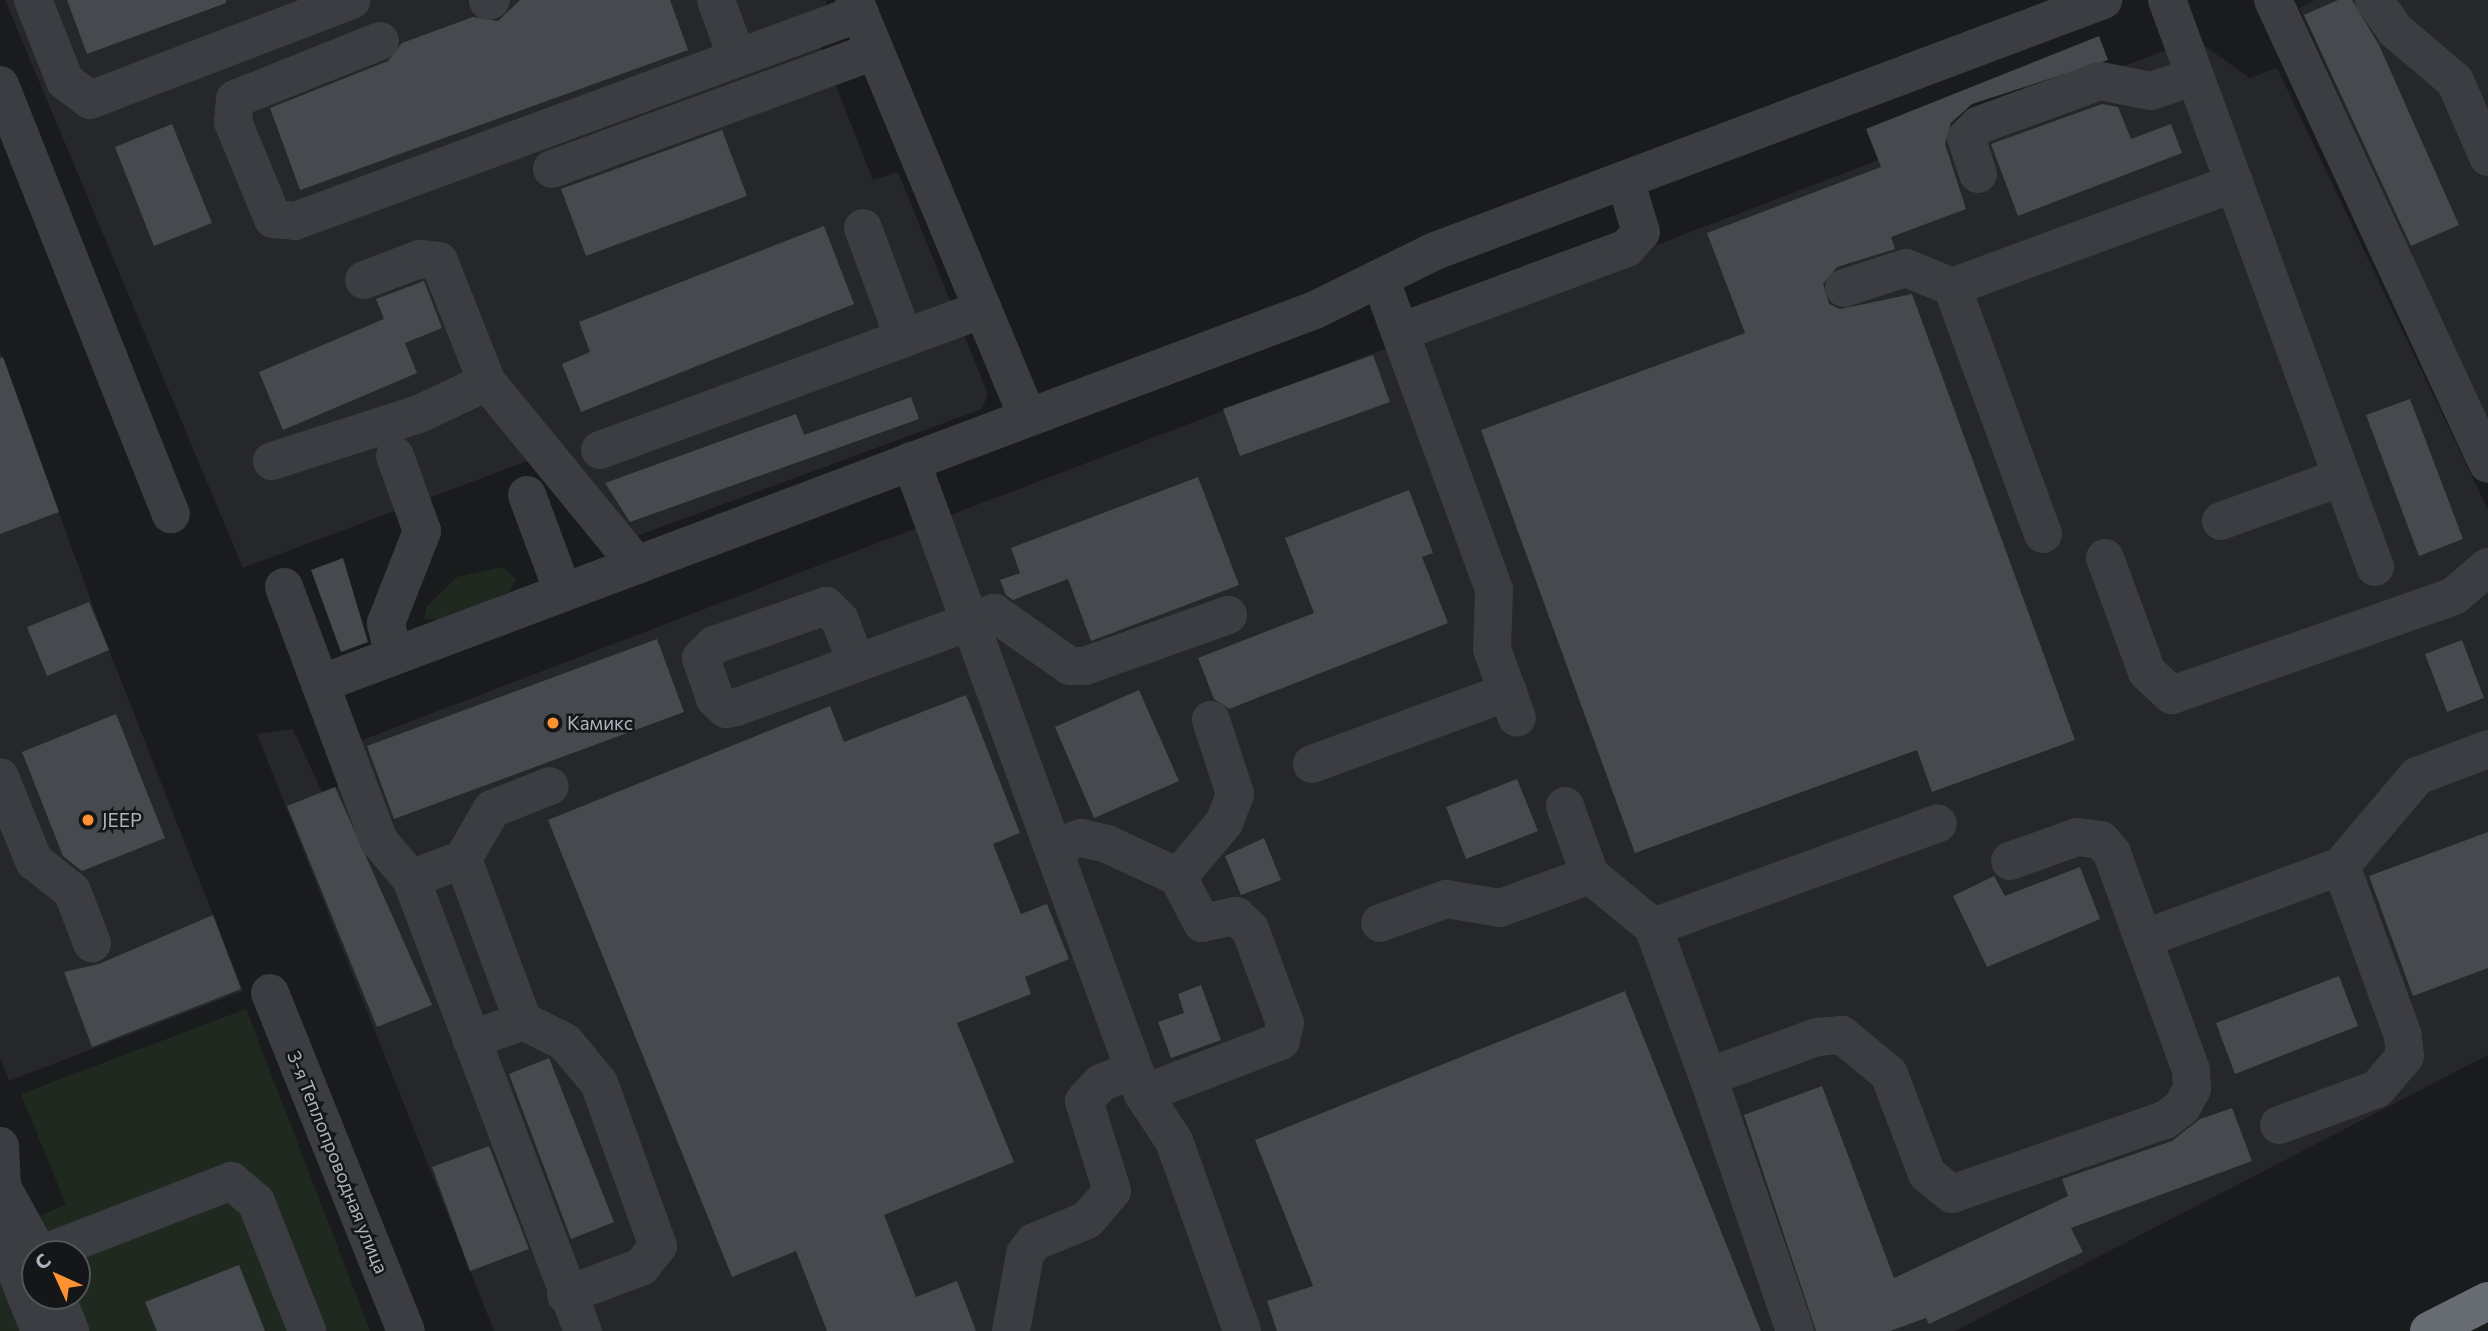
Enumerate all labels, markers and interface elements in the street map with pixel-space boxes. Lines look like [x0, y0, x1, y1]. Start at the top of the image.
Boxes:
place label: Камикс [567, 712, 633, 734]
marker: Камикс [545, 715, 561, 731]
place label: JEEP [102, 809, 142, 831]
marker: JEEP [80, 812, 96, 828]
street label: 3-я Теплопроводная улица [283, 1047, 393, 1277]
north arrow [21, 1240, 91, 1310]
text: С [29, 1248, 55, 1274]

